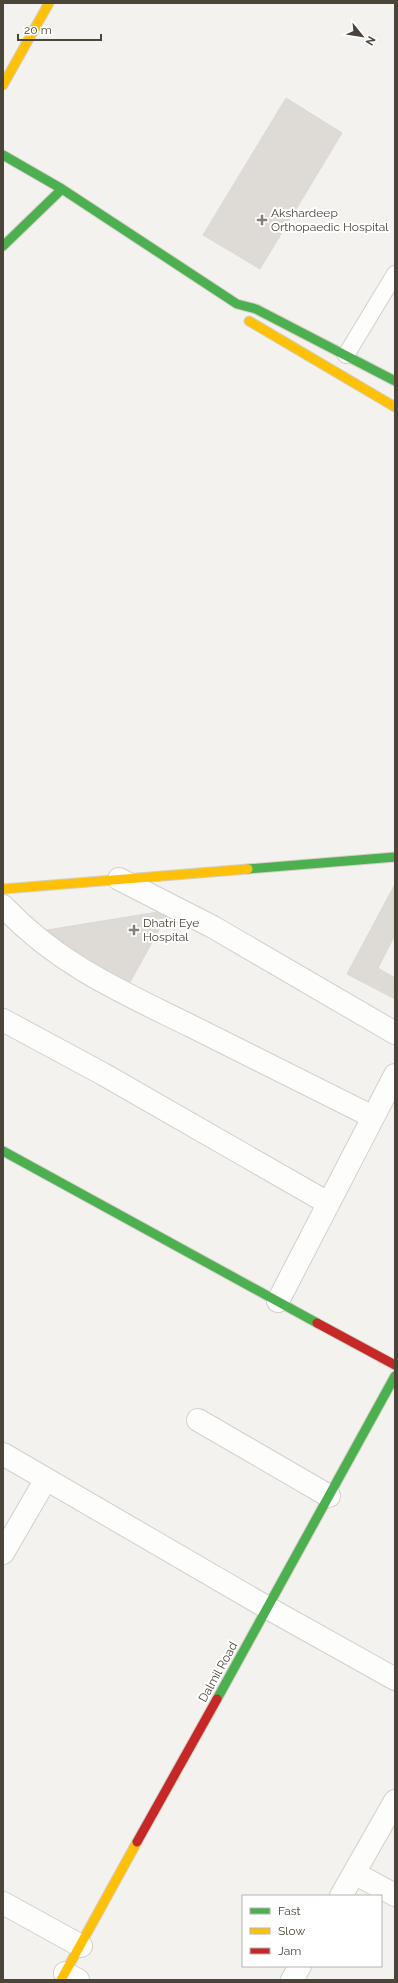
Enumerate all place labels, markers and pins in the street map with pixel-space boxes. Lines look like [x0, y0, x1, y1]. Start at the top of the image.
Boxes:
place label: Akshardeep Orthopaedic Hospital [271, 206, 389, 234]
marker: Akshardeep Orthopaedic Hospital [256, 214, 268, 226]
place label: Dhatri Eye Hospital [143, 916, 199, 944]
marker: Dhatri Eye Hospital [128, 924, 140, 936]

